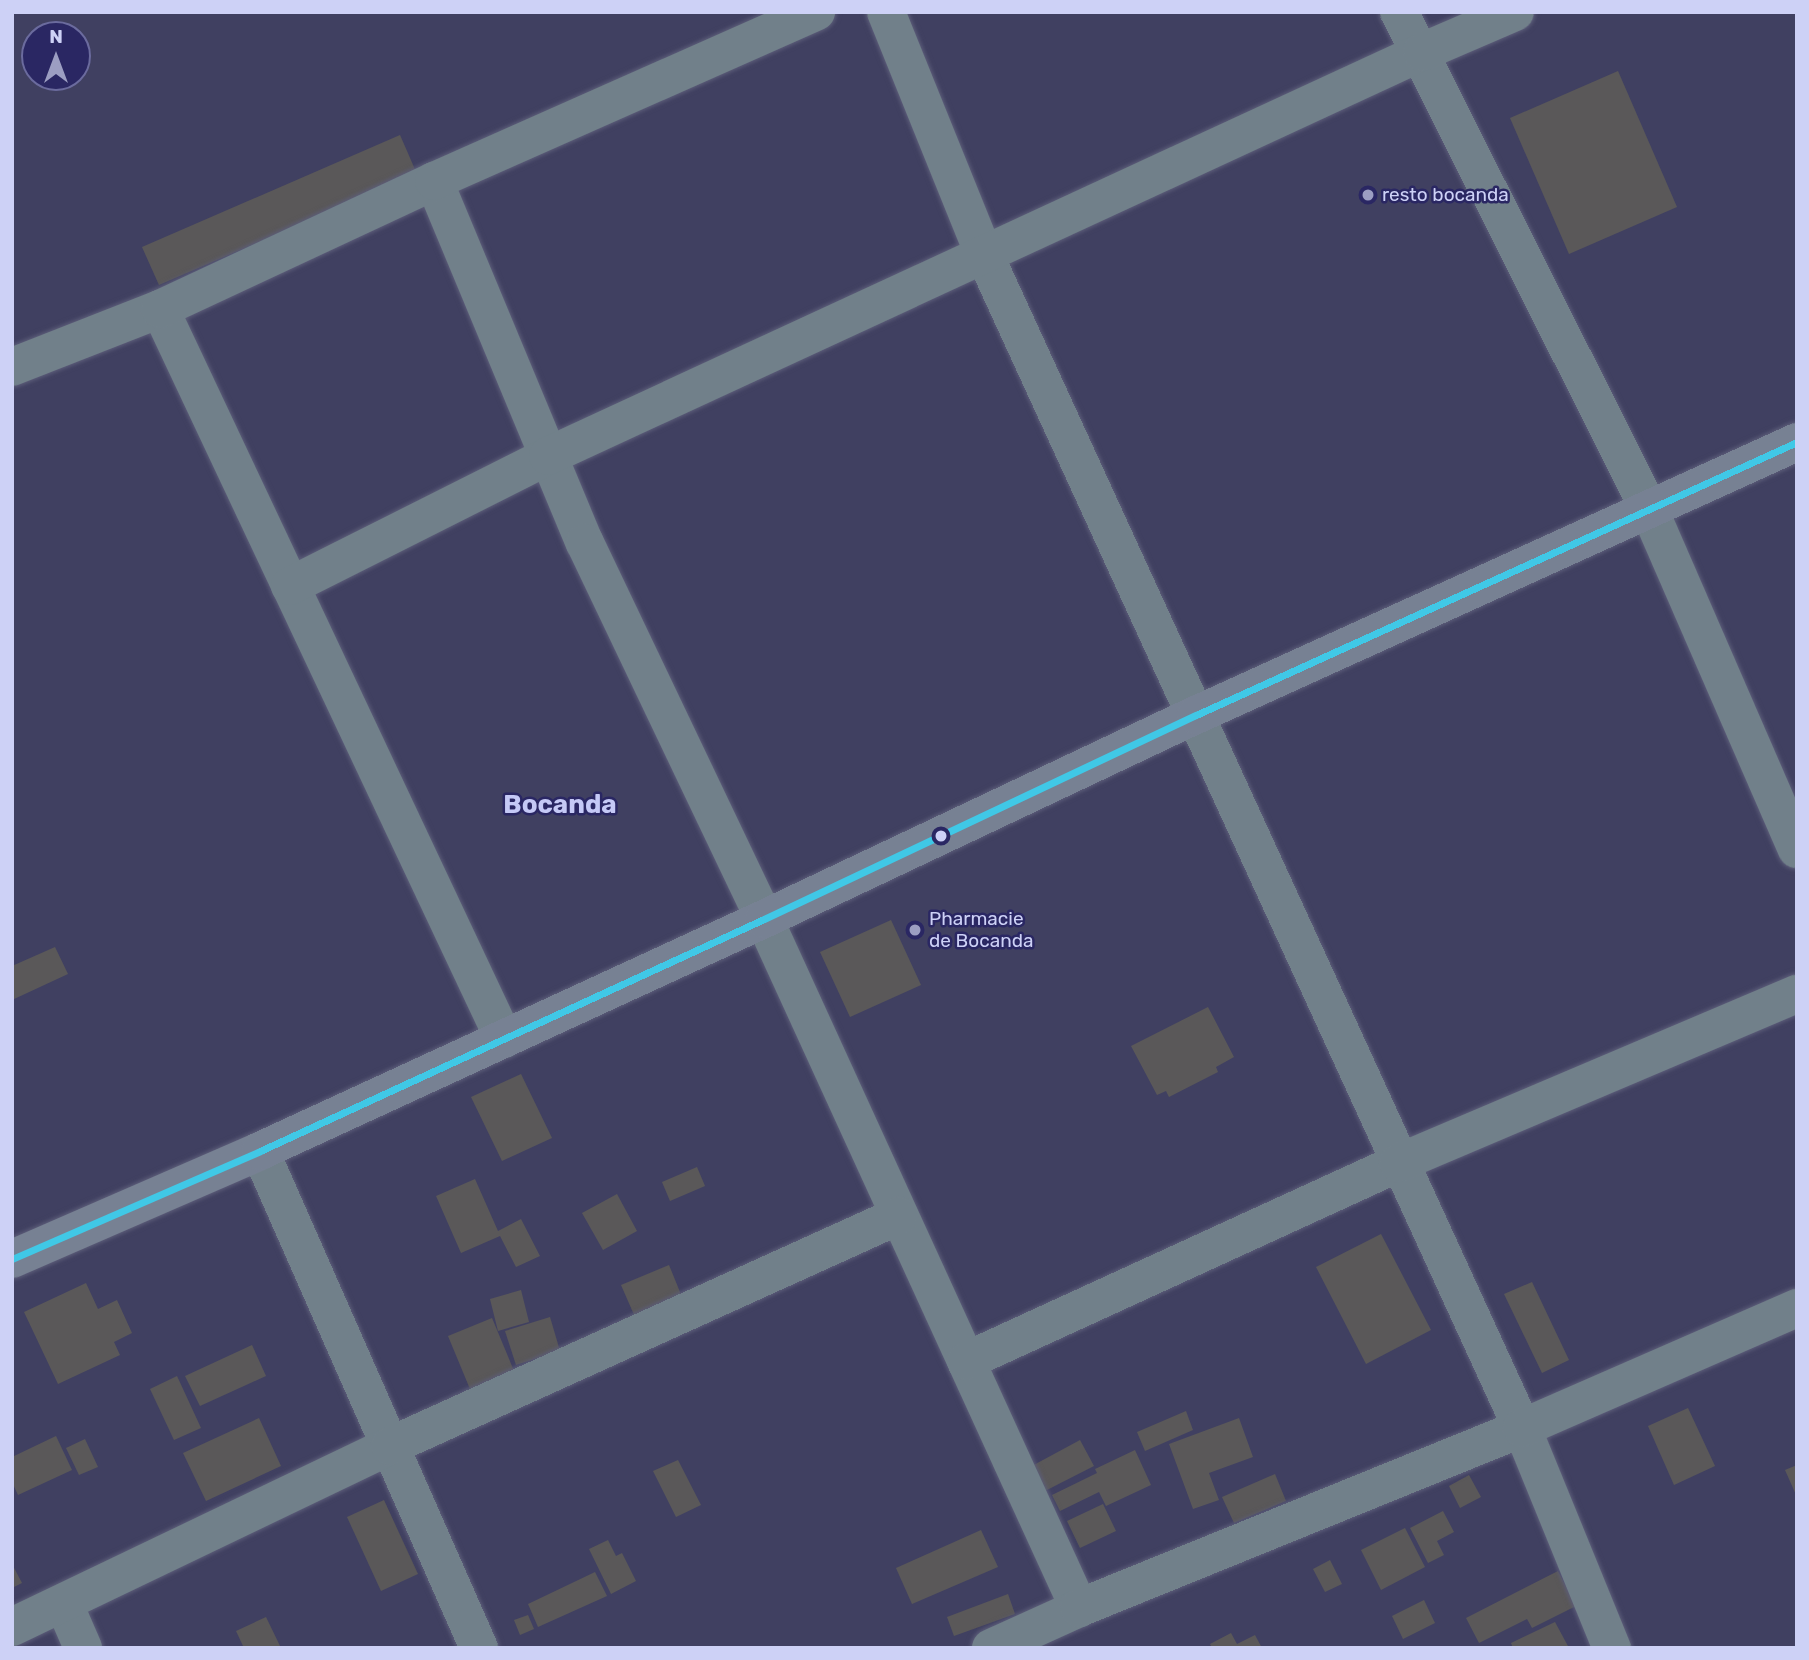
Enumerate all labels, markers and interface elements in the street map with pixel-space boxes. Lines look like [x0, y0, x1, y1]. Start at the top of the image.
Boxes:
north arrow [21, 21, 91, 91]
text: N [49, 25, 63, 48]
place label: resto bocanda [1382, 184, 1509, 206]
marker: resto bocanda [1360, 187, 1376, 203]
district label: Bocanda [503, 789, 617, 821]
unlabelled marker [934, 829, 948, 843]
place label: Pharmacie de Bocanda [929, 908, 1033, 952]
marker: Pharmacie de Bocanda [907, 922, 923, 938]

